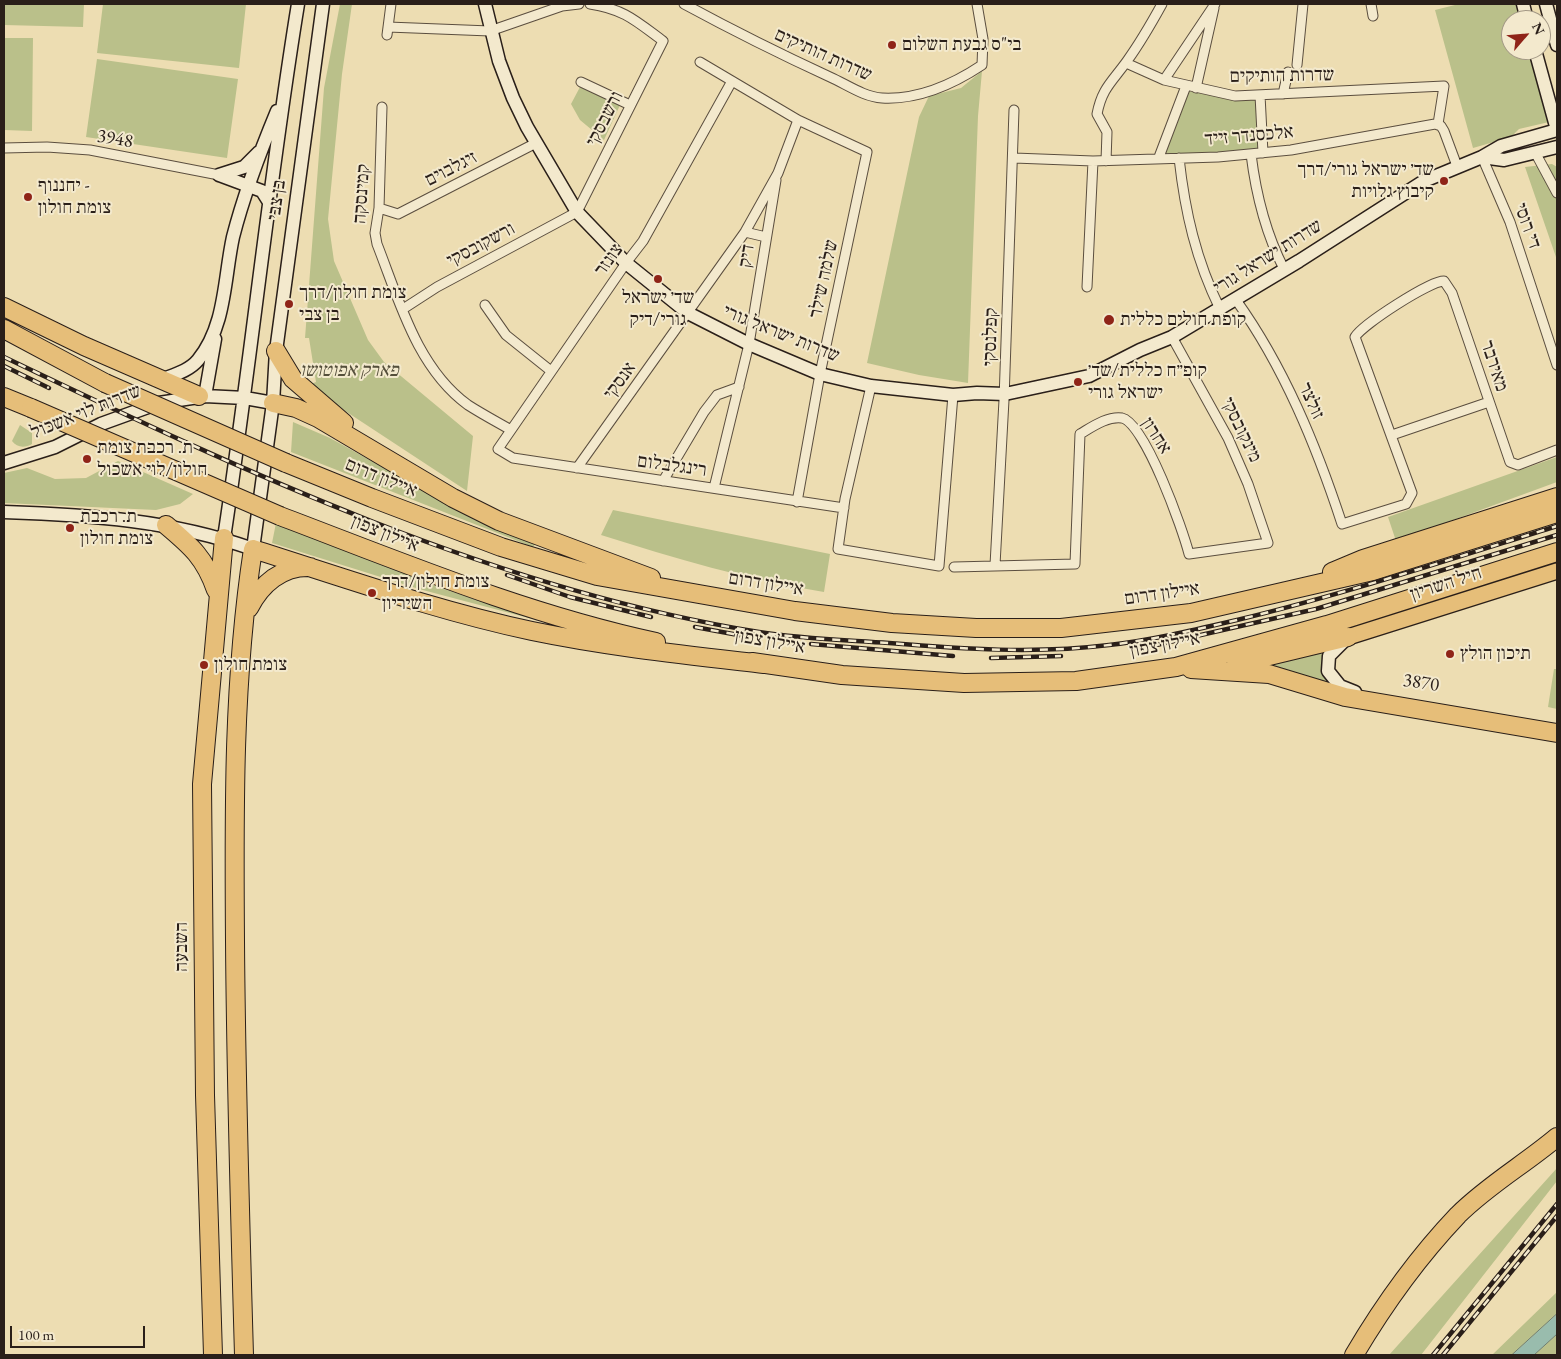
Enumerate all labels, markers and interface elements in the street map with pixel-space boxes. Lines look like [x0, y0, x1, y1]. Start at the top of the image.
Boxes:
north arrow [1501, 10, 1551, 60]
text: N [1528, 20, 1549, 38]
street label: שדרות הותיקים [771, 23, 875, 87]
place label: בי"ס גבעת השלום [902, 34, 1021, 56]
marker: בי"ס גבעת השלום [886, 39, 898, 51]
street label: שדרות הותיקים [1230, 64, 1334, 88]
street label: ורשבסקי [581, 87, 629, 151]
street label: אלכסנדר זייד [1203, 121, 1295, 151]
street label: 3948 [95, 125, 135, 153]
street label: זיגלבוים [421, 146, 481, 192]
place label: שד׳ ישראל גורי/דרך קיבוץ גלויות [1297, 159, 1434, 203]
street label: קמינסקה [349, 163, 375, 225]
place label: יחננוף - צומת חולון [38, 175, 111, 219]
marker: שד׳ ישראל גורי/דרך קיבוץ גלויות [1438, 175, 1450, 187]
street label: בן צבי [263, 178, 291, 222]
marker: יחננוף - צומת חולון [22, 191, 34, 203]
street label: די רוסי [1508, 200, 1546, 252]
street label: שדרות ישראל גורי [1209, 215, 1327, 299]
street label: ורשקובסקי [443, 218, 519, 272]
street label: שלמה שילר [805, 238, 843, 320]
street label: צונזר [590, 239, 628, 281]
street label: דיק [734, 243, 760, 269]
marker: שד׳ ישראל גורי/דיק [652, 273, 664, 285]
place label: צומת חולון/דרך בן צבי [299, 282, 407, 326]
place label: שד׳ ישראל גורי/דיק [622, 287, 694, 331]
marker: צומת חולון/דרך בן צבי [283, 298, 295, 310]
street label: שדרות ישראל גורי [719, 300, 843, 368]
street label: קפלנסקי [979, 307, 1003, 367]
place label: קופת חולים כללית [1120, 309, 1246, 331]
marker: קופת חולים כללית [1102, 313, 1116, 327]
street label: מאירבר [1475, 338, 1513, 394]
street label: אנסקי [599, 358, 641, 404]
park label: פארק אפוטושו [299, 360, 399, 382]
place label: קופ״ח כללית/שד׳ ישראל גורי [1088, 360, 1207, 404]
marker: קופ״ח כללית/שד׳ ישראל גורי [1072, 376, 1084, 388]
street label: שדרות לוי אשכול [27, 379, 145, 445]
street label: זולצר [1293, 379, 1329, 423]
street label: מינקובסקי [1216, 394, 1266, 466]
street label: אחרון [1136, 413, 1176, 459]
place label: ת. רכבת צומת חולון/לוי אשכול [97, 437, 207, 481]
street label: רינגלבלום [636, 450, 708, 482]
marker: ת. רכבת צומת חולון/לוי אשכול [81, 453, 93, 465]
street label: איילון דרום [342, 453, 420, 503]
place label: ת. רכבת צומת חולון [80, 506, 153, 550]
street label: איילון צפון [348, 510, 422, 558]
marker: ת. רכבת צומת חולון [64, 522, 76, 534]
street label: חיל השריון [1407, 562, 1485, 606]
street label: איילון דרום [727, 567, 805, 601]
place label: צומת חולון/דרך השיריון [382, 571, 490, 615]
street label: איילון דרום [1123, 577, 1201, 611]
marker: צומת חולון/דרך השיריון [366, 587, 378, 599]
street label: איילון צפון [733, 625, 807, 659]
street label: איילון צפון [1128, 627, 1202, 663]
place label: תיכון הולץ [1460, 643, 1531, 665]
marker: תיכון הולץ [1444, 648, 1456, 660]
place label: צומת חולון [214, 654, 287, 676]
marker: צומת חולון [198, 659, 210, 671]
street label: 3870 [1401, 669, 1441, 697]
street label: השבעה [171, 922, 193, 972]
scale bar [12, 1316, 148, 1348]
text: 100 m [18, 1325, 54, 1344]

